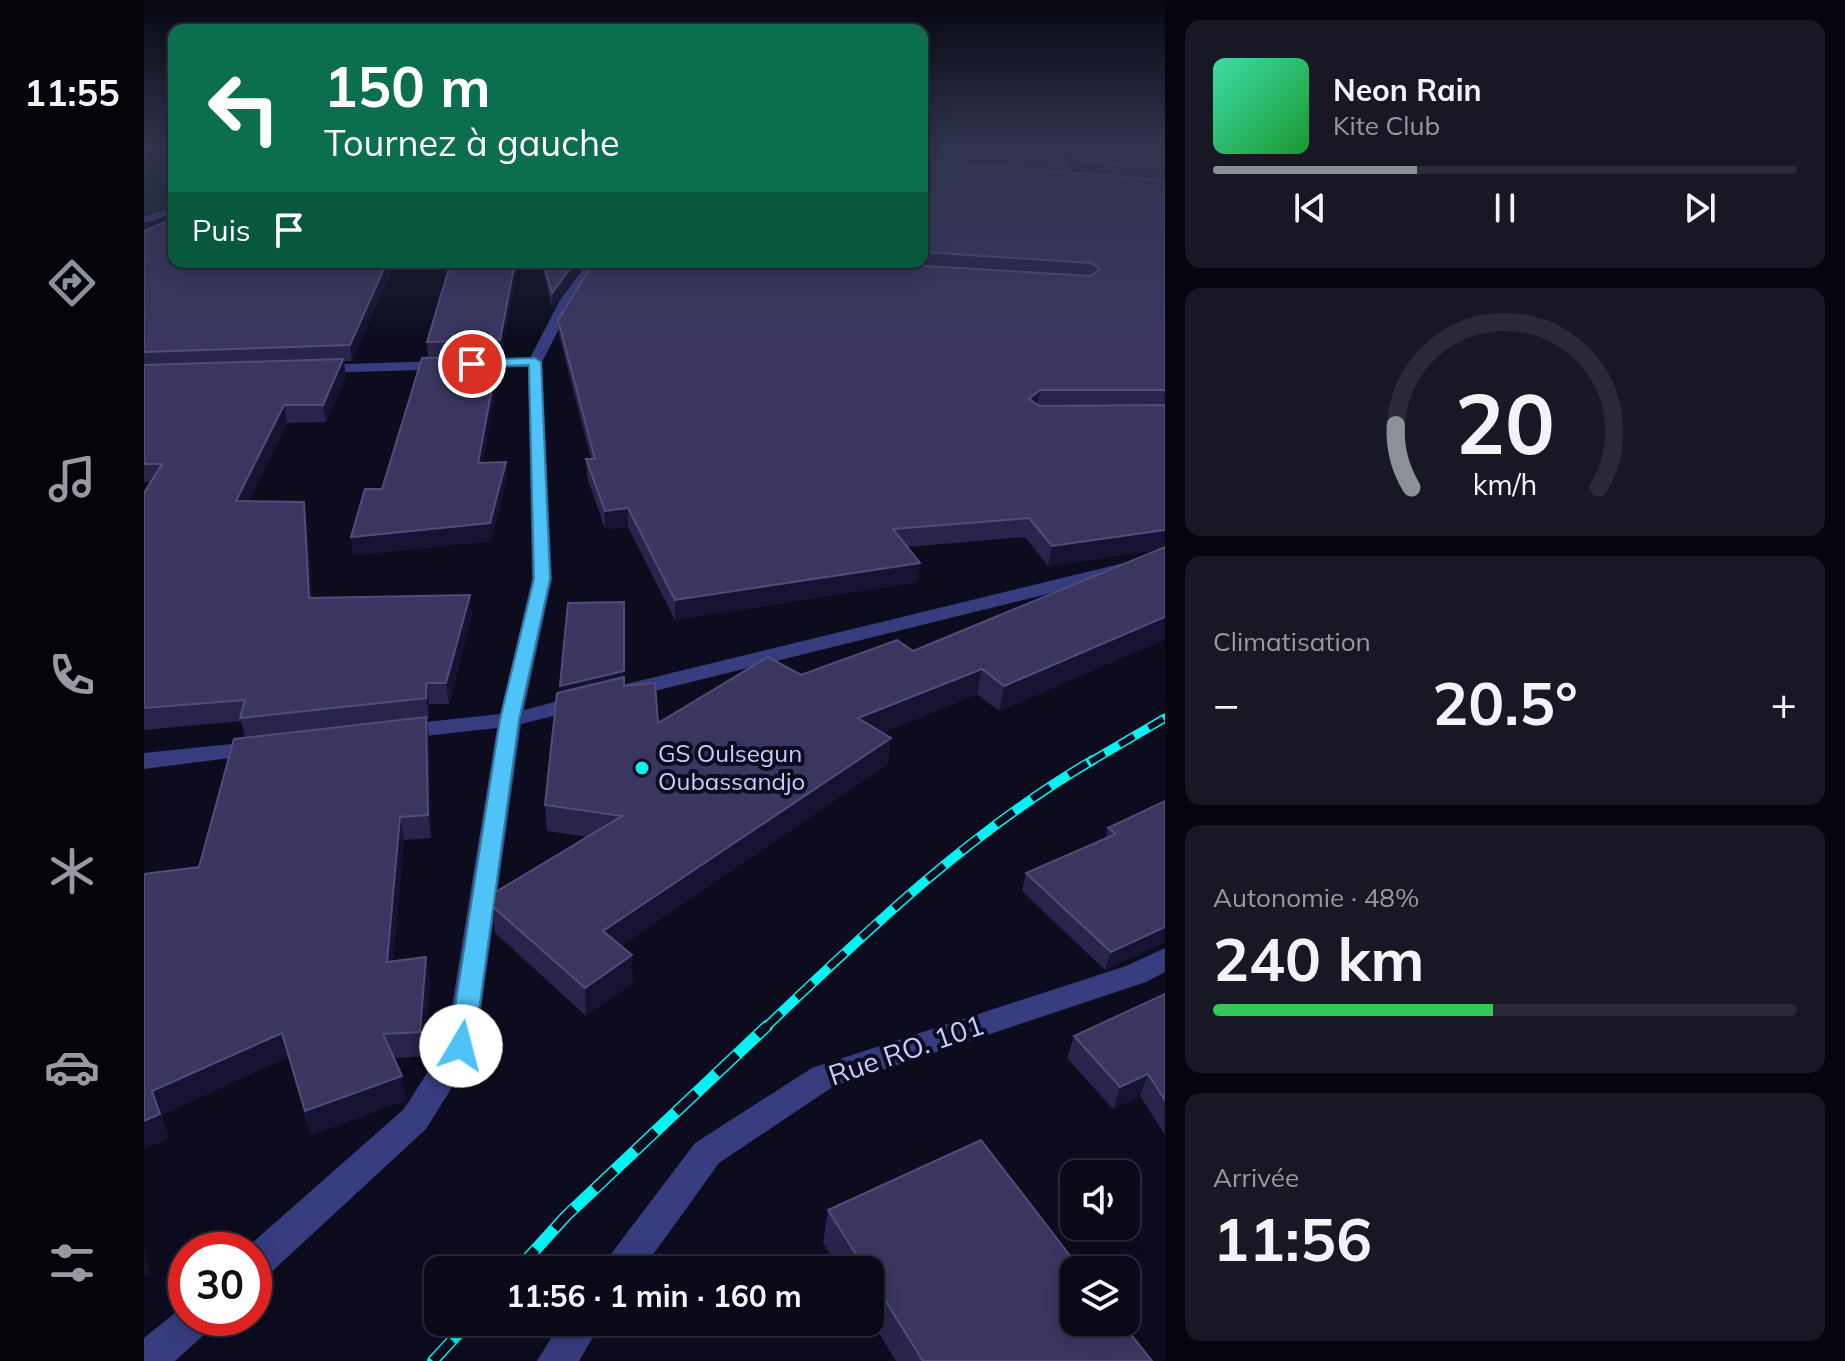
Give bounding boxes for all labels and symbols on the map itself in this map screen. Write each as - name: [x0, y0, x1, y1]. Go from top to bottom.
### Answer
- pin: [438, 330, 506, 398]
- place label: GS Oulsegun Oubassandjo: [658, 738, 805, 796]
- marker: GS Oulsegun Oubassandjo: [633, 759, 651, 777]
- position arrow: [419, 1004, 503, 1088]
- street label: Rue RO. 101: [824, 1007, 988, 1092]
- speed limit sign: 30: [168, 1232, 272, 1336]

